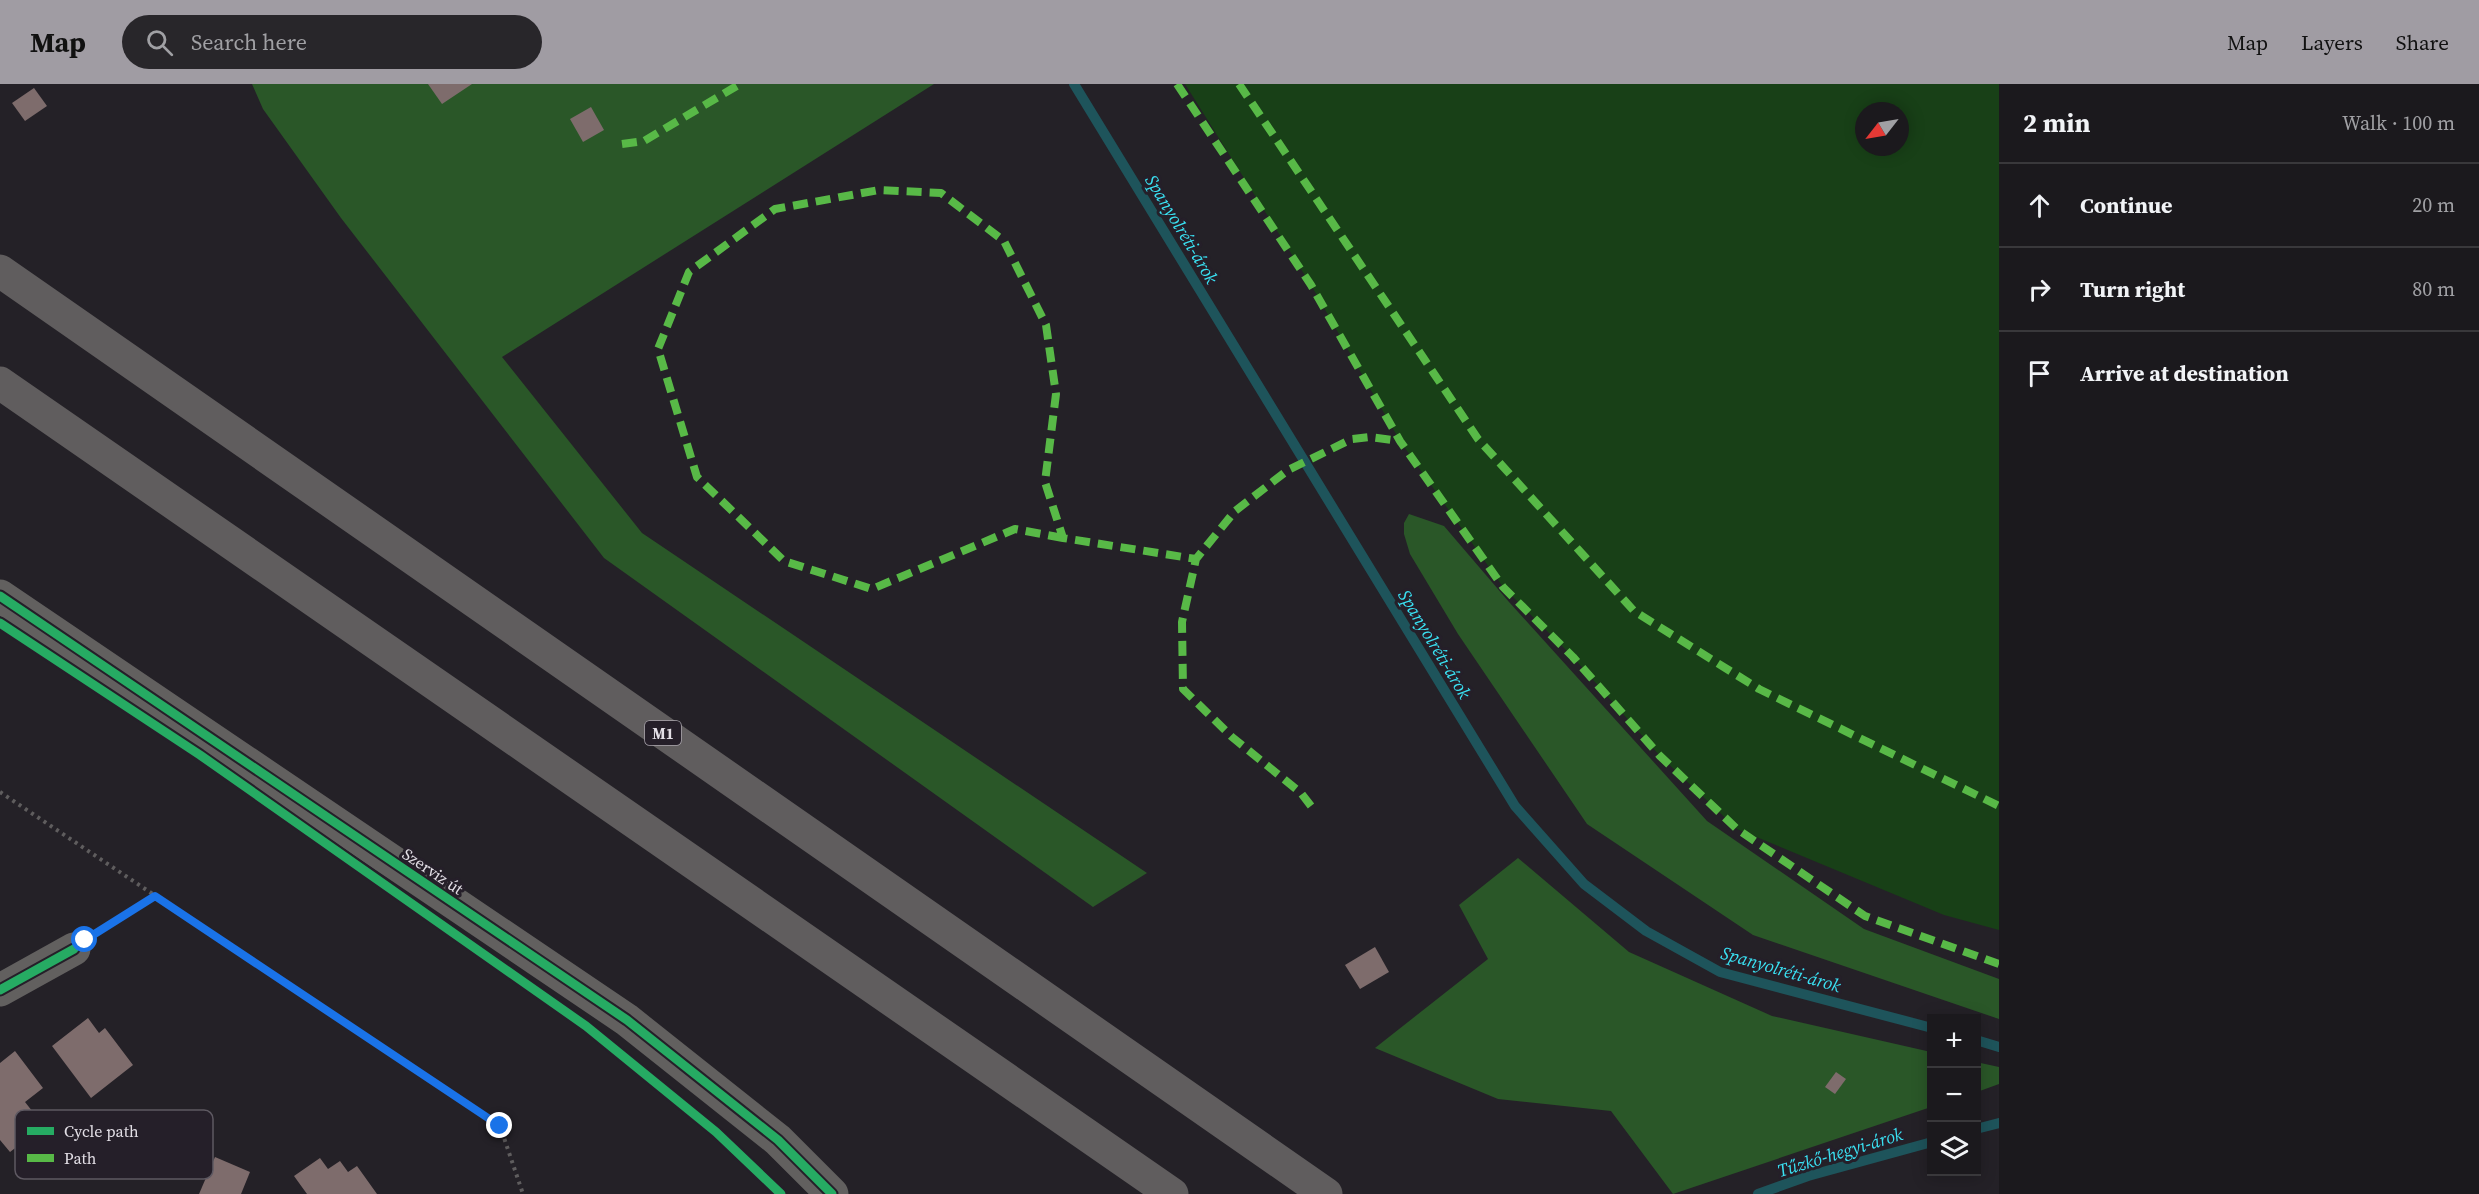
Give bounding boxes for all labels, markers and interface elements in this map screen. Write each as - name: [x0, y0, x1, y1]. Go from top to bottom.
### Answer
- search box: [122, 15, 542, 69]
- text: Map: [30, 23, 86, 61]
- icon: search: [143, 26, 176, 59]
- text: Search here: [191, 27, 307, 57]
- text: Map: [2227, 28, 2268, 57]
- text: Layers: [2301, 28, 2363, 57]
- text: Share: [2396, 28, 2449, 57]
- north arrow: [1855, 102, 1909, 156]
- text: 2 min: [2023, 105, 2090, 141]
- text: Walk · 100 m: [2342, 109, 2455, 137]
- water label: Spanyolréti-árok: [1139, 170, 1225, 289]
- icon: ahead: [2023, 189, 2056, 222]
- text: Continue: [2080, 190, 2173, 220]
- text: 20 m: [2412, 191, 2455, 219]
- icon: right: [2023, 273, 2056, 306]
- text: Turn right: [2080, 274, 2185, 304]
- text: 80 m: [2412, 275, 2455, 303]
- icon: arrive: [2023, 357, 2056, 390]
- text: Arrive at destination: [2080, 358, 2289, 388]
- water label: Spanyolréti-árok: [1392, 585, 1478, 704]
- road number: M1: [645, 721, 681, 745]
- street label: Szerviz út: [398, 843, 468, 900]
- route start: [71, 926, 97, 952]
- water label: Spanyolréti-árok: [1718, 940, 1844, 998]
- map controls: [1927, 1014, 1981, 1176]
- button: +: [1927, 1014, 1981, 1068]
- button: −: [1927, 1068, 1981, 1122]
- legend: [15, 1110, 213, 1179]
- route end: [486, 1112, 512, 1138]
- text: Cycle path: [64, 1120, 139, 1142]
- water label: Tűzkő-hegyi-árok: [1774, 1121, 1906, 1183]
- button: layers: [1927, 1122, 1981, 1176]
- text: Path: [64, 1147, 97, 1169]

